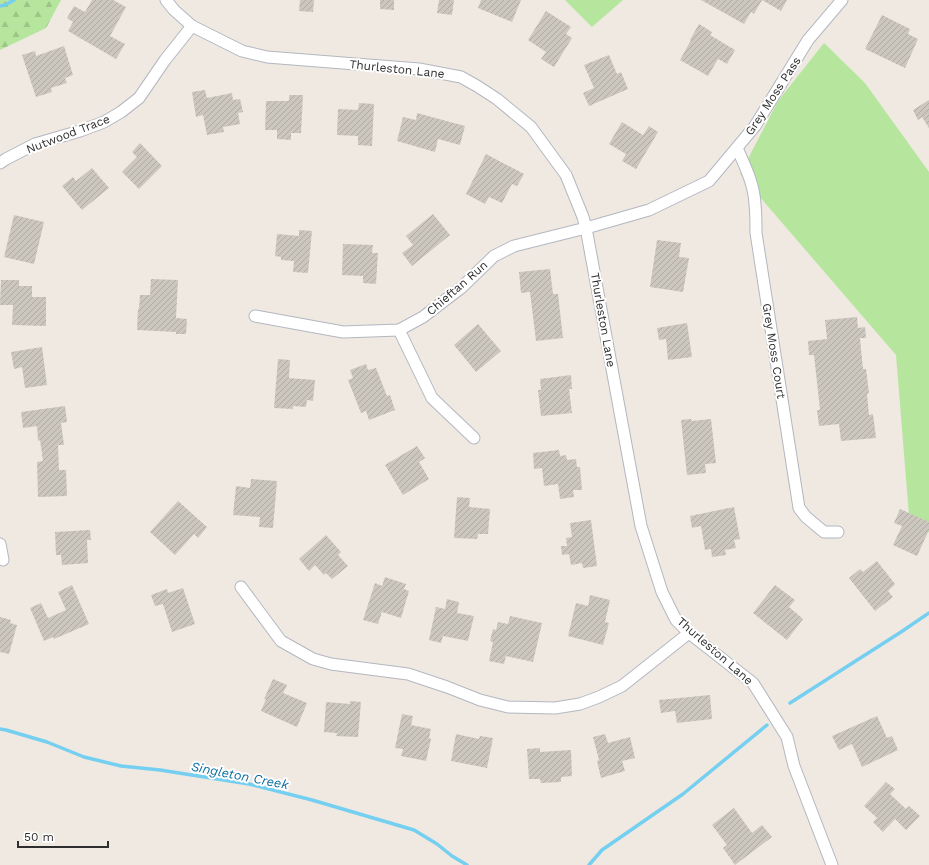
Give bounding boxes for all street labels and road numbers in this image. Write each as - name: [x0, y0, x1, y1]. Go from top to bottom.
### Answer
- street label: Grey Moss Pass: [742, 54, 804, 138]
- street label: Thurleston Lane: [349, 57, 445, 81]
- street label: Nutwood Trace: [24, 112, 112, 156]
- street label: Chieftan Run: [424, 258, 490, 318]
- street label: Thurleston Lane: [588, 272, 618, 368]
- street label: Grey Moss Court: [760, 302, 788, 400]
- street label: Thurleston Lane: [674, 614, 756, 688]

